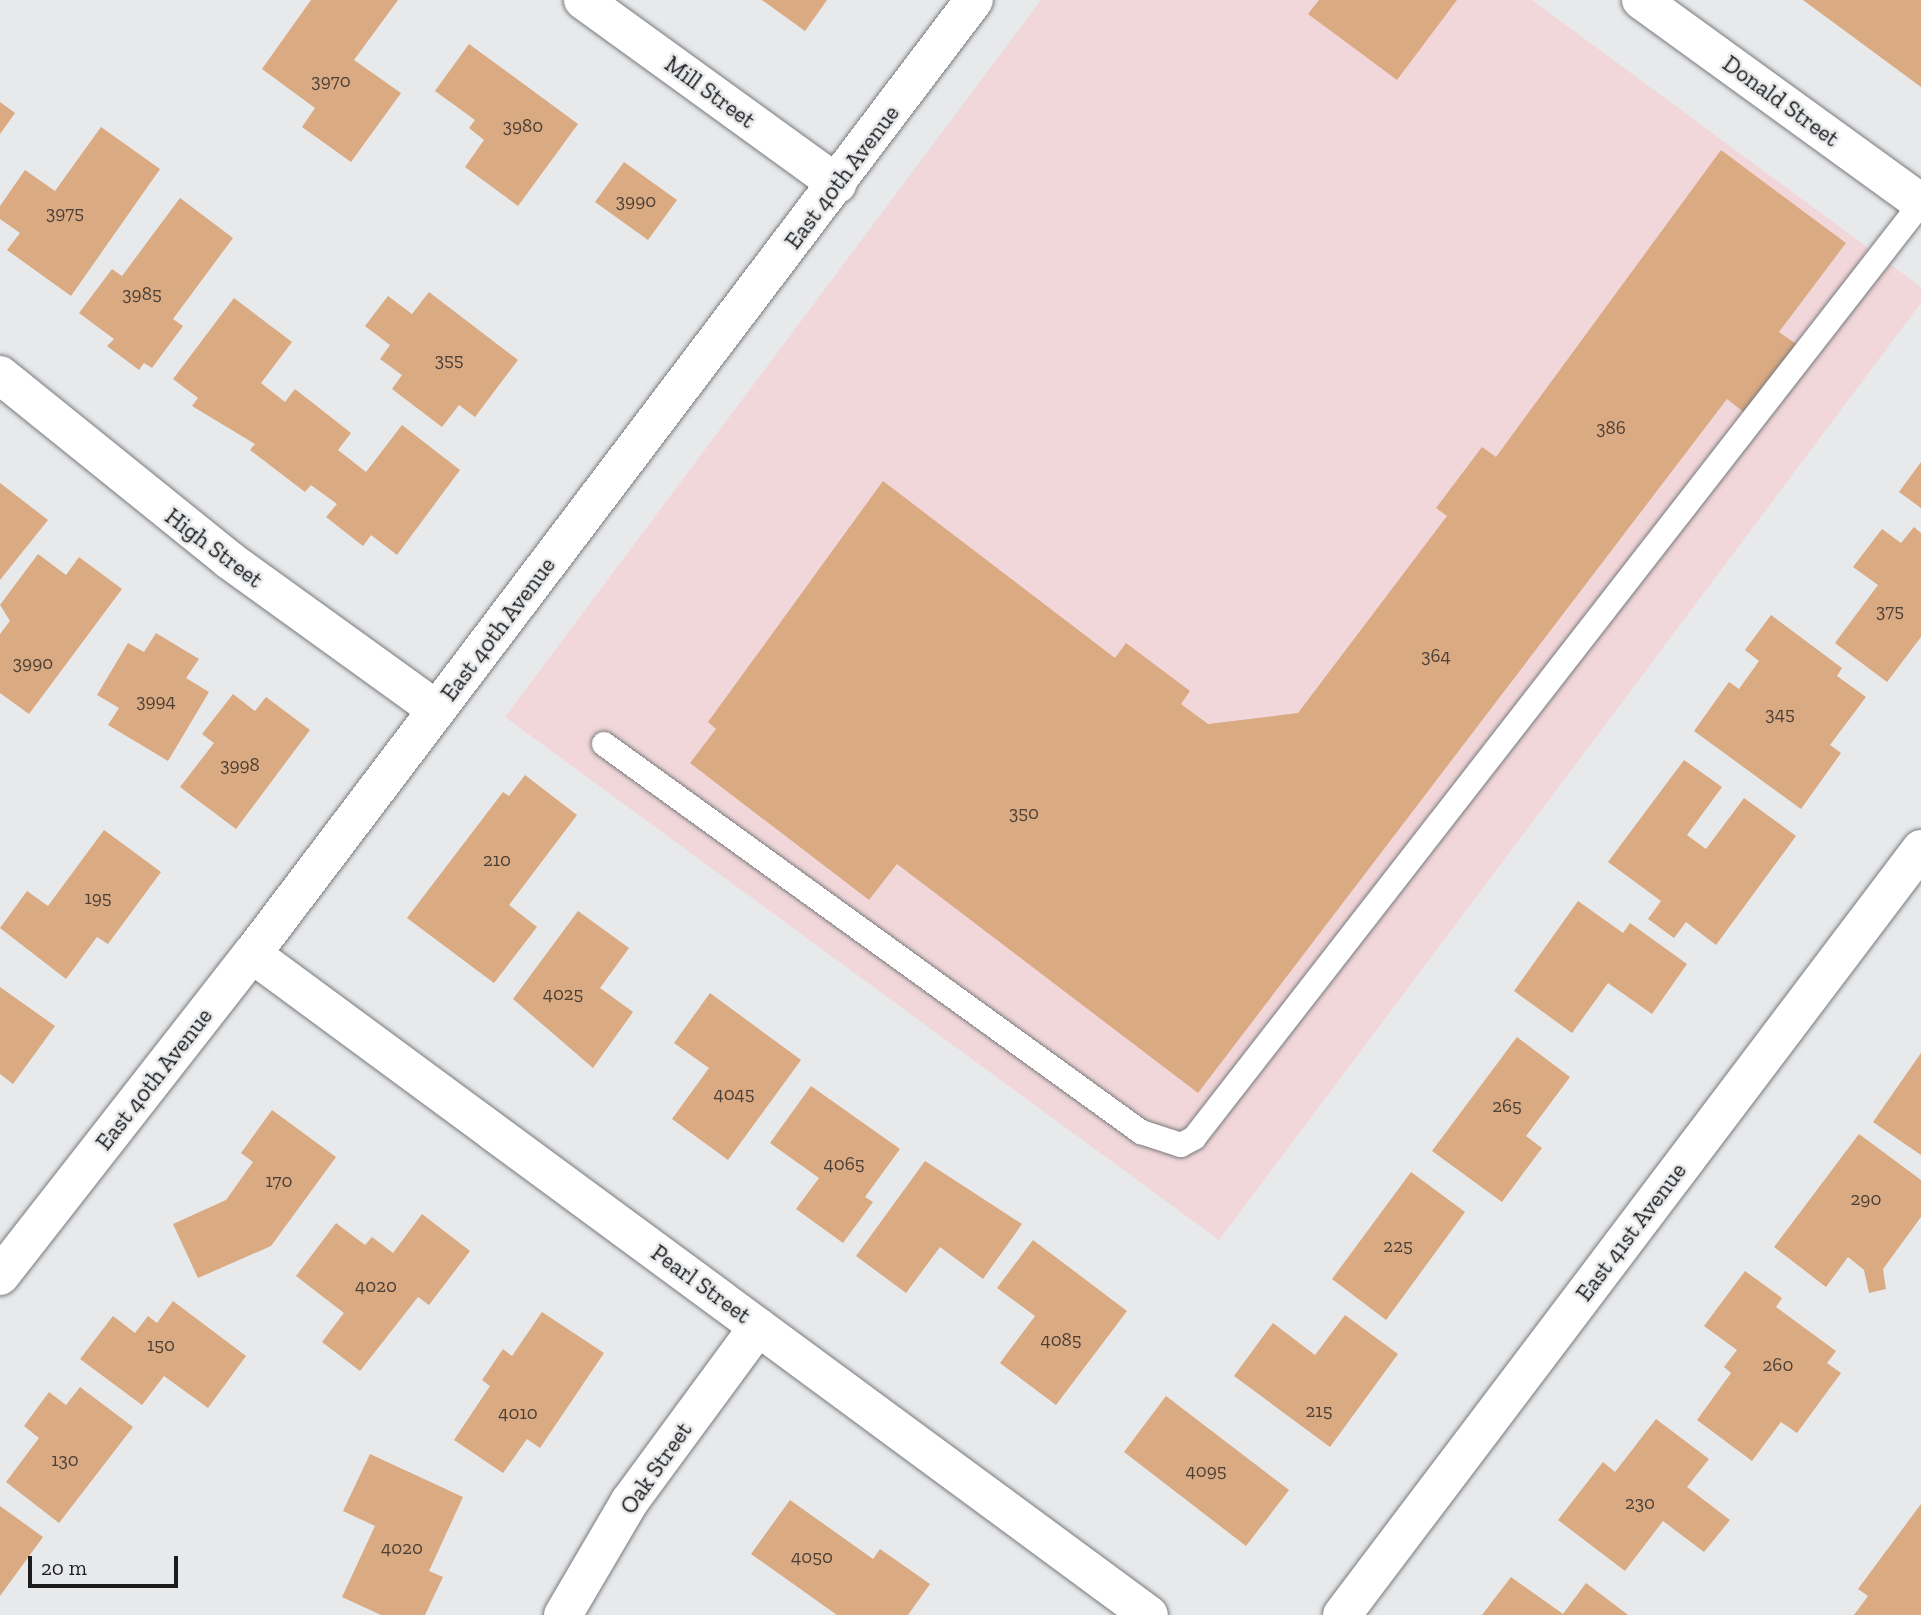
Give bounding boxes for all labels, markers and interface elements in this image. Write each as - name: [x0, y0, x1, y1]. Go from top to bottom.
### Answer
- street label: Mill Street: [660, 50, 760, 134]
- street label: Donald Street: [1718, 50, 1844, 152]
- house number: 3970: [311, 70, 351, 92]
- street label: East 40th Avenue: [779, 99, 905, 255]
- house number: 3980: [503, 115, 543, 137]
- house number: 3990: [616, 190, 656, 212]
- house number: 3975: [46, 202, 84, 224]
- house number: 3985: [122, 283, 162, 305]
- house number: 355: [435, 349, 463, 371]
- house number: 386: [1596, 417, 1626, 439]
- street label: High Street: [160, 502, 268, 594]
- street label: East 40th Avenue: [435, 551, 561, 707]
- house number: 375: [1876, 600, 1904, 622]
- house number: 364: [1421, 645, 1451, 667]
- house number: 3990: [13, 652, 53, 674]
- house number: 3994: [136, 690, 176, 712]
- house number: 345: [1765, 703, 1795, 725]
- house number: 3998: [220, 754, 260, 776]
- house number: 350: [1009, 802, 1039, 824]
- house number: 210: [483, 849, 511, 871]
- house number: 195: [84, 887, 112, 909]
- house number: 4025: [543, 983, 583, 1005]
- street label: East 40th Avenue: [90, 1002, 218, 1156]
- house number: 4045: [713, 1083, 755, 1105]
- house number: 265: [1492, 1095, 1522, 1117]
- house number: 4065: [823, 1153, 865, 1175]
- street label: East 41st Avenue: [1570, 1157, 1692, 1307]
- house number: 170: [266, 1170, 292, 1192]
- house number: 290: [1851, 1188, 1881, 1210]
- house number: 225: [1383, 1235, 1413, 1257]
- street label: Pearl Street: [646, 1239, 756, 1329]
- house number: 4020: [355, 1275, 397, 1297]
- house number: 4085: [1040, 1329, 1082, 1351]
- house number: 150: [147, 1334, 175, 1356]
- house number: 260: [1763, 1354, 1793, 1376]
- house number: 215: [1306, 1400, 1332, 1422]
- house number: 4010: [498, 1402, 538, 1424]
- street label: Oak Street: [614, 1417, 698, 1519]
- house number: 130: [51, 1449, 79, 1471]
- house number: 4095: [1185, 1460, 1227, 1482]
- house number: 230: [1625, 1492, 1655, 1514]
- house number: 4020: [381, 1537, 423, 1559]
- scale bar: [32, 1542, 182, 1586]
- house number: 4050: [791, 1546, 833, 1568]
- text: 20 m: [41, 1555, 87, 1580]

